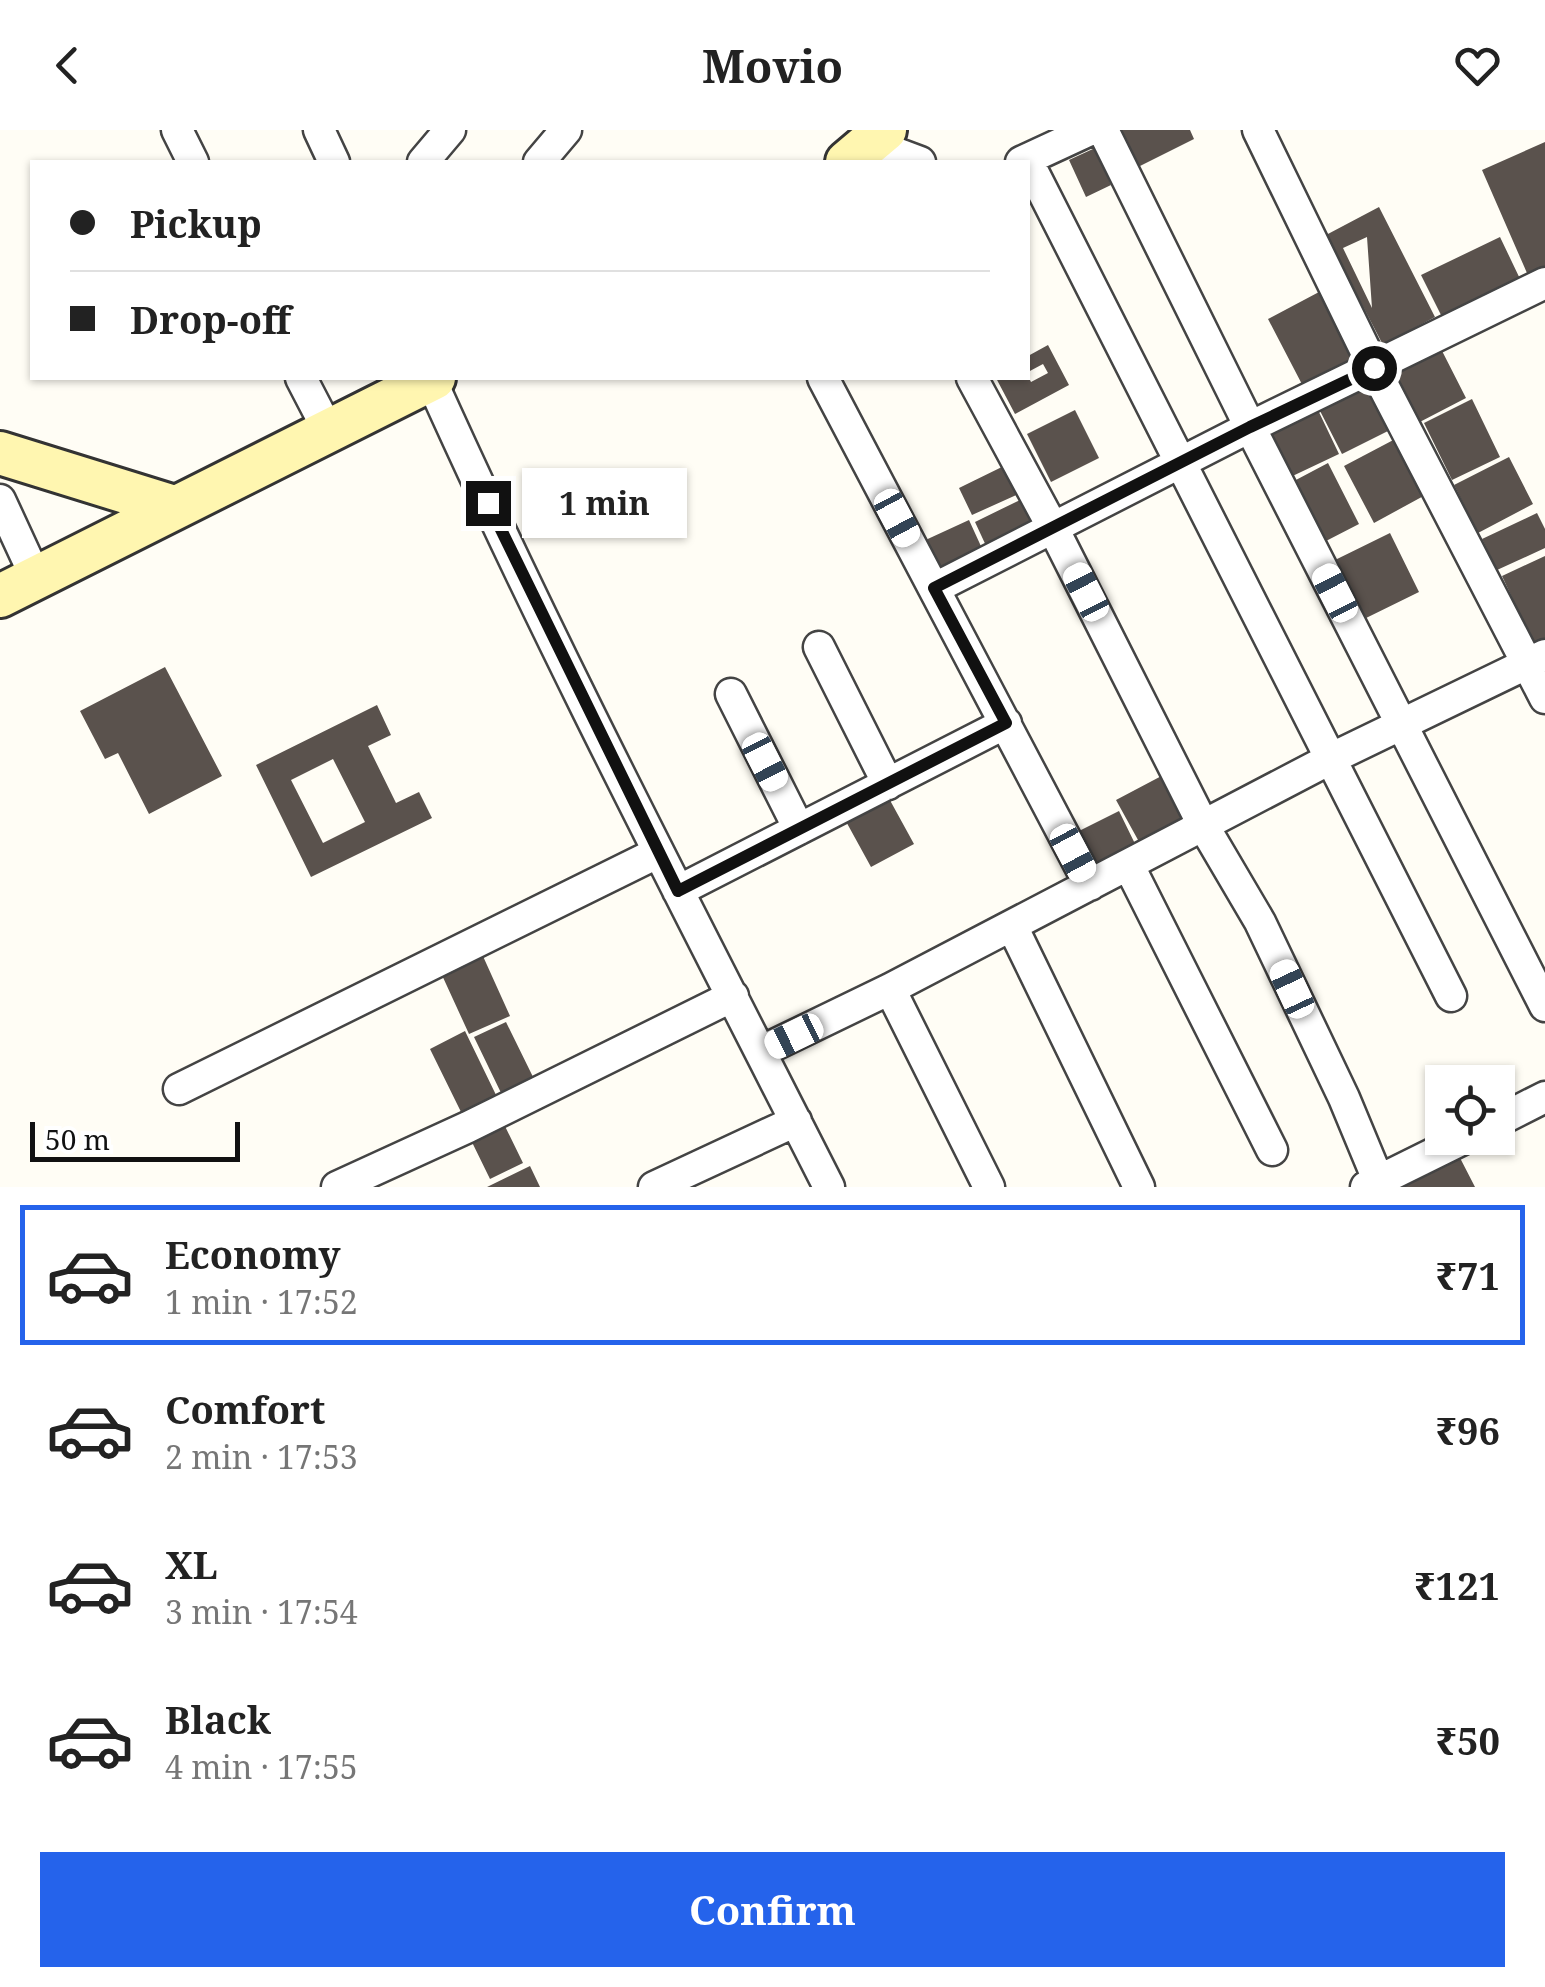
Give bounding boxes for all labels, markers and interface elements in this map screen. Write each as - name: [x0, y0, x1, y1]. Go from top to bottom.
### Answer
- text: Movio: [702, 35, 843, 96]
- icon: back: [40, 38, 95, 93]
- icon: heart: [1450, 38, 1505, 93]
- text: Pickup: [130, 197, 262, 249]
- text: Drop-off: [130, 293, 291, 345]
- route start: [1352, 346, 1397, 391]
- callout: 1 min: [523, 468, 688, 538]
- route end: [466, 481, 511, 526]
- text: 1 min: [559, 481, 650, 524]
- car: [870, 484, 924, 552]
- car: [1059, 558, 1113, 626]
- car: [1308, 559, 1362, 627]
- car: [738, 728, 792, 796]
- car: [1046, 819, 1100, 887]
- car: [1266, 955, 1318, 1023]
- car: [760, 1009, 828, 1063]
- map controls: [1425, 1065, 1515, 1155]
- button: locate: [1425, 1065, 1515, 1155]
- scale bar: [30, 1117, 240, 1162]
- text: 50 m: [45, 1120, 110, 1158]
- text: Economy: [165, 1228, 341, 1280]
- icon: car: [45, 1230, 135, 1320]
- text: ₹71: [1436, 1249, 1500, 1301]
- text: 1 min · 17:52: [165, 1280, 358, 1323]
- text: Comfort: [165, 1383, 325, 1435]
- icon: car: [45, 1385, 135, 1475]
- text: ₹96: [1436, 1404, 1500, 1456]
- text: 2 min · 17:53: [165, 1435, 358, 1478]
- text: XL: [165, 1538, 218, 1590]
- icon: car: [45, 1540, 135, 1630]
- text: ₹121: [1414, 1559, 1500, 1611]
- text: 3 min · 17:54: [165, 1590, 358, 1633]
- text: Black: [165, 1693, 271, 1745]
- icon: car: [45, 1695, 135, 1785]
- text: ₹50: [1436, 1714, 1500, 1766]
- text: 4 min · 17:55: [165, 1745, 358, 1788]
- button: Confirm: [40, 1852, 1505, 1967]

